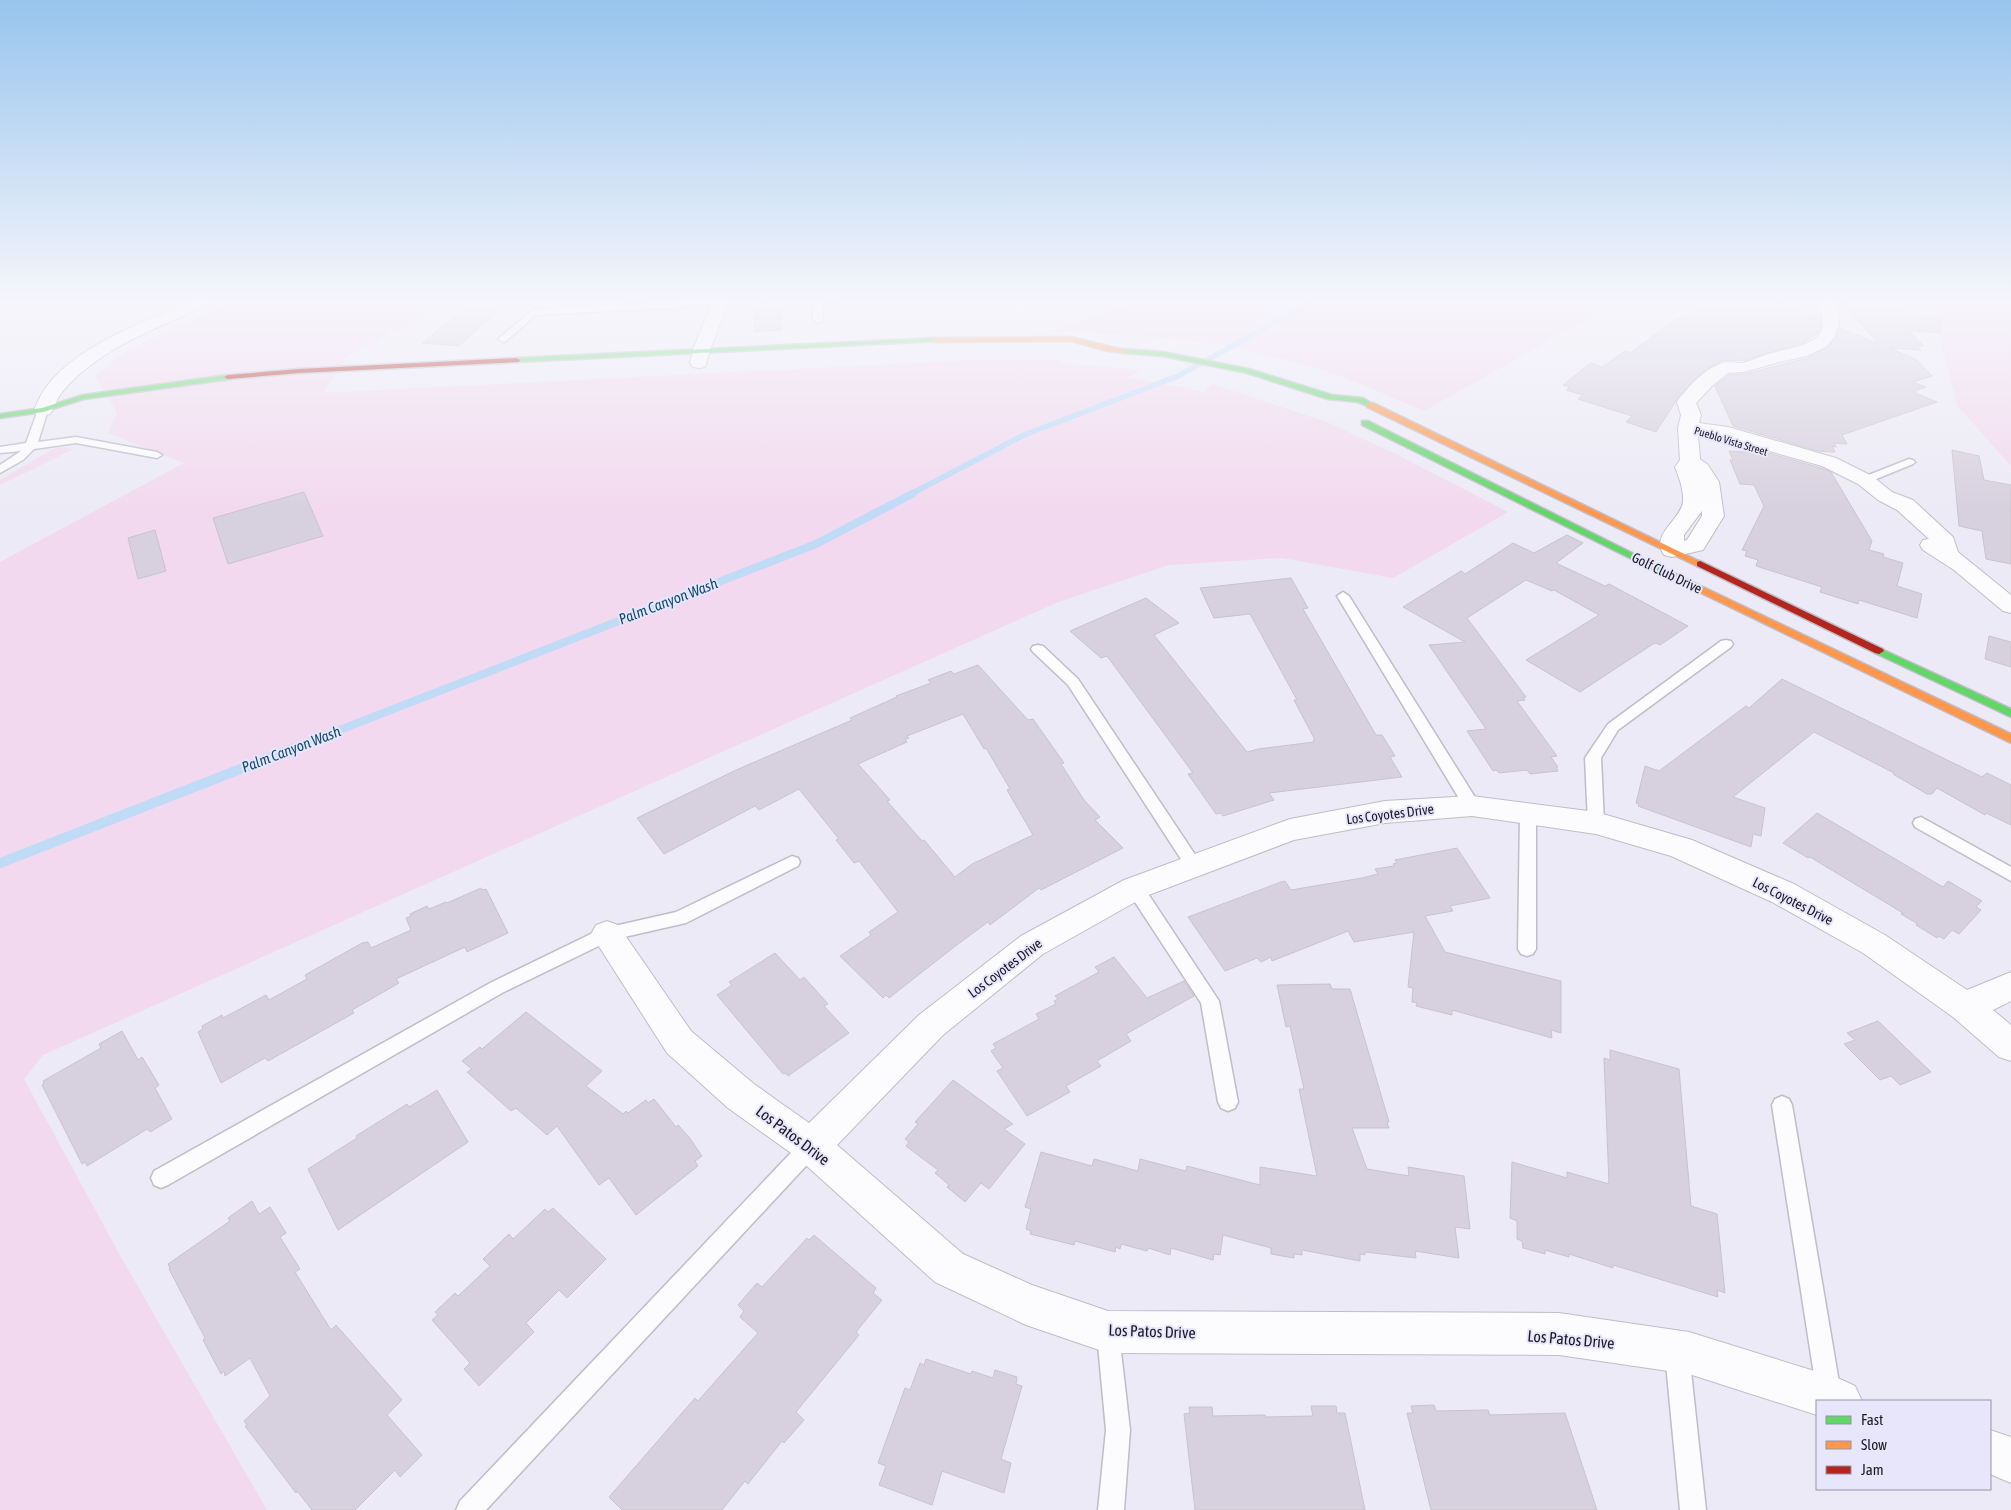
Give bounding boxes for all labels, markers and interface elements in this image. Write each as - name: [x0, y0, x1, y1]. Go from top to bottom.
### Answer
- street label: Pueblo Vista Street: [1693, 424, 1769, 458]
- street label: Golf Club Drive: [1629, 549, 1705, 597]
- water label: Palm Canyon Wash: [616, 574, 720, 628]
- water label: Palm Canyon Wash: [239, 722, 343, 776]
- street label: Los Coyotes Drive: [1345, 801, 1435, 827]
- street label: Los Coyotes Drive: [1750, 874, 1836, 928]
- street label: Los Coyotes Drive: [965, 935, 1045, 1001]
- street label: Los Patos Drive: [753, 1102, 833, 1168]
- street label: Los Patos Drive: [1108, 1320, 1196, 1342]
- street label: Los Patos Drive: [1527, 1326, 1615, 1352]
- legend: [1816, 1400, 1991, 1490]
- text: Fast: [1861, 1411, 1883, 1428]
- text: Slow: [1861, 1436, 1887, 1453]
- text: Jam: [1861, 1461, 1884, 1478]

